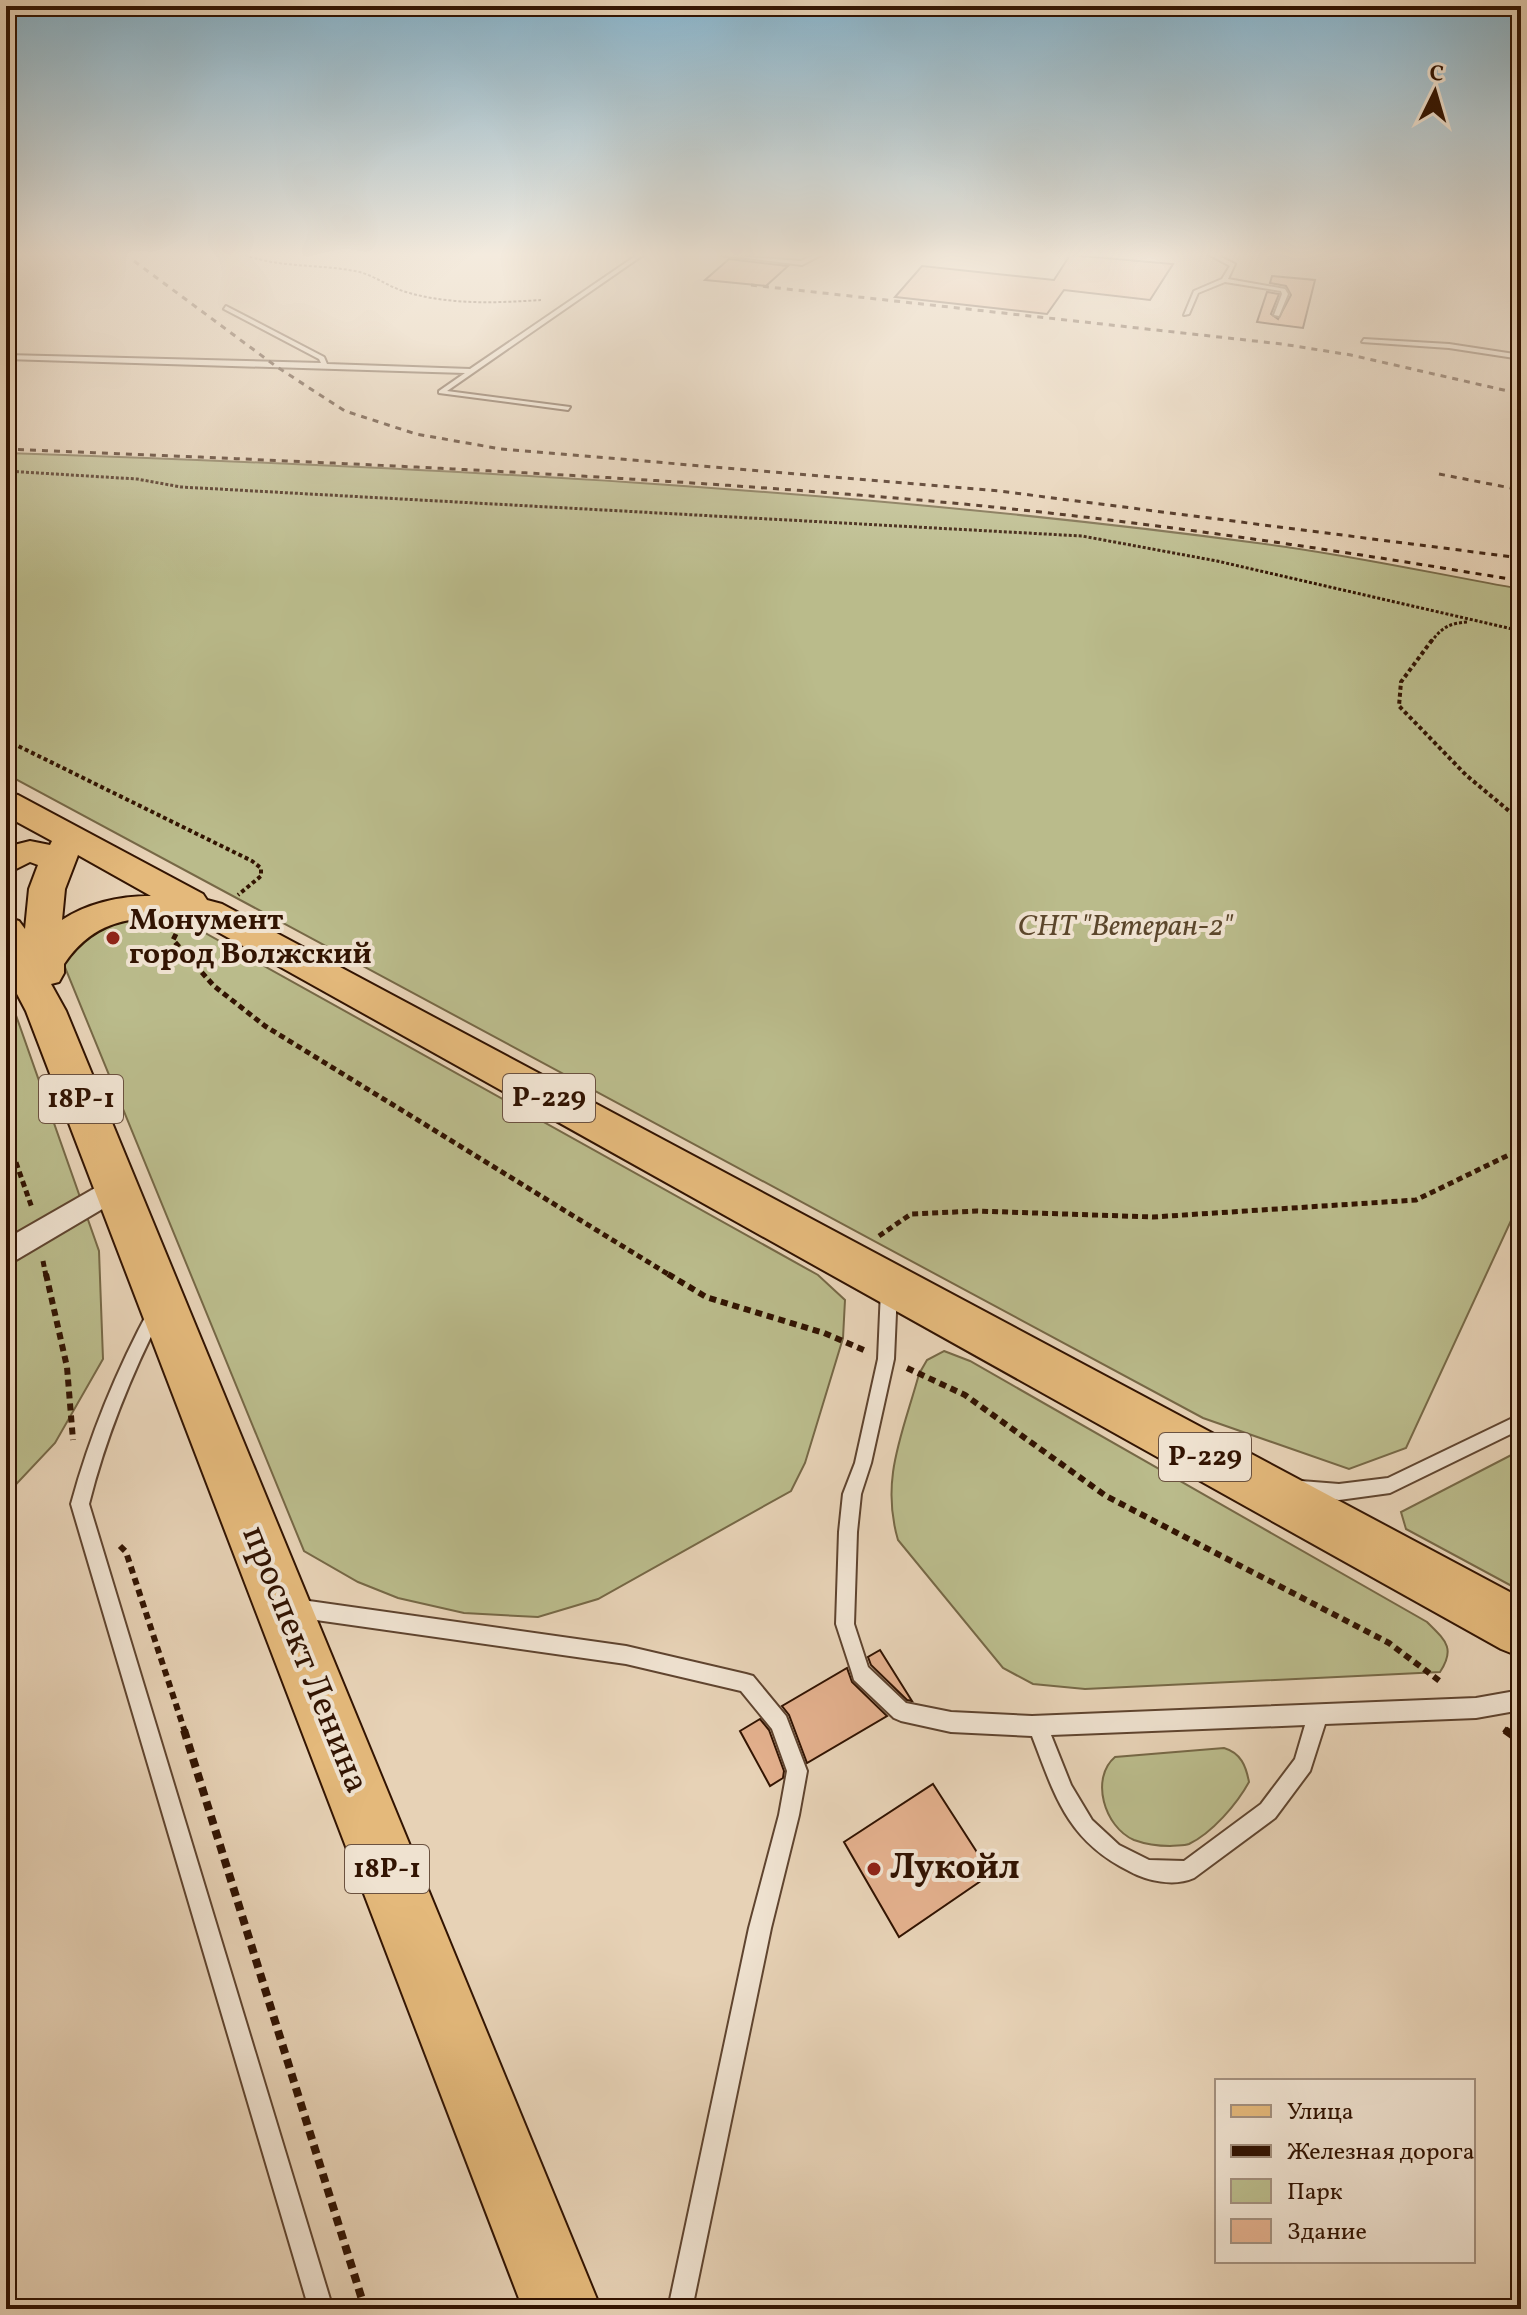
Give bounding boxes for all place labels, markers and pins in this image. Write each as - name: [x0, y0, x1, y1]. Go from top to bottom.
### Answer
- place label: Монумент город Волжский: [129, 900, 372, 976]
- marker: Монумент город Волжский: [104, 929, 122, 947]
- place label: Лукойл: [890, 1844, 1020, 1894]
- marker: Лукойл: [865, 1860, 883, 1878]

